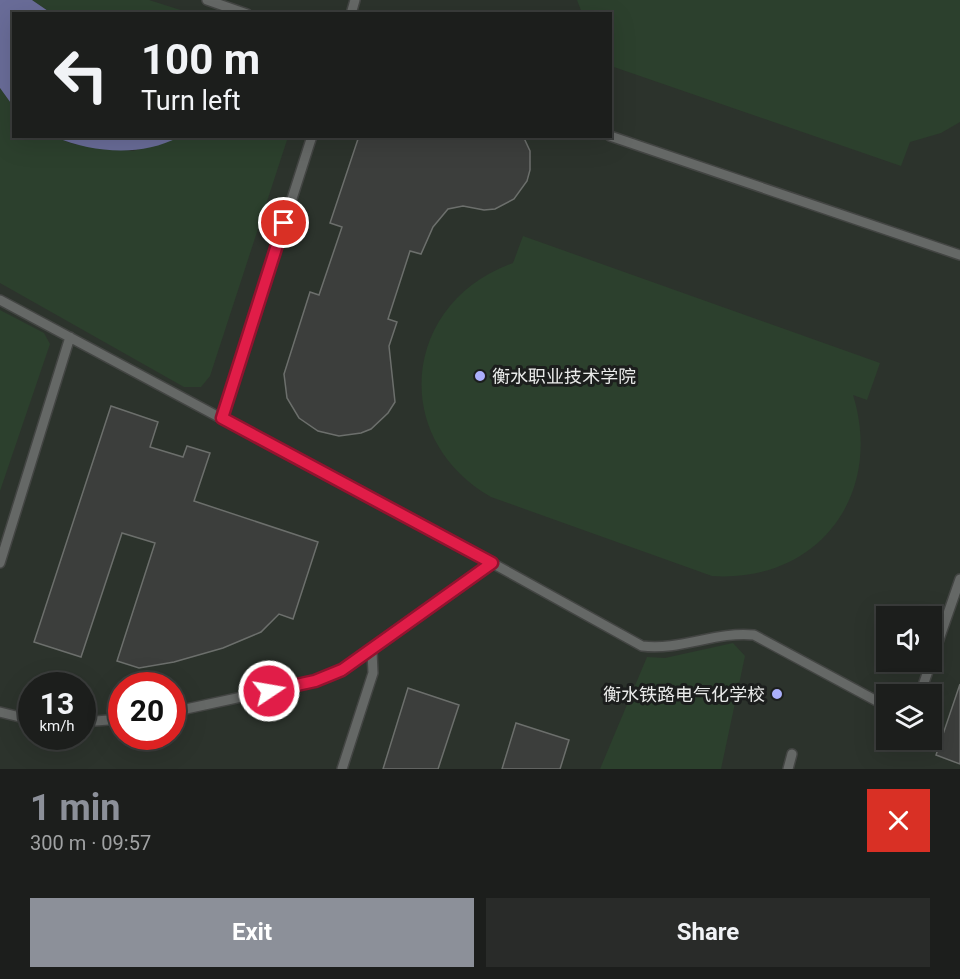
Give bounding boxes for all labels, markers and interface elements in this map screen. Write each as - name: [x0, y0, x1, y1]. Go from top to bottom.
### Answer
- text: 100 m: [141, 35, 260, 84]
- icon: left: [42, 36, 120, 114]
- text: Turn left: [141, 85, 241, 117]
- pin: [258, 197, 309, 248]
- icon: arrive: [267, 206, 300, 239]
- place label: 衡水职业技术学院: [492, 366, 636, 387]
- marker: 衡水职业技术学院: [473, 369, 487, 383]
- map controls: [876, 606, 942, 750]
- button: sound: [876, 606, 942, 672]
- position arrow: [237, 659, 301, 723]
- speed limit sign: 20: [108, 672, 186, 750]
- place label: 衡水铁路电气化学校: [603, 684, 765, 705]
- button: layers: [876, 684, 942, 750]
- text: 13: [40, 686, 74, 721]
- marker: 衡水铁路电气化学校: [770, 687, 784, 701]
- text: km/h: [39, 717, 75, 735]
- text: 1 min: [30, 787, 121, 829]
- button: close: [867, 789, 930, 852]
- text: 300 m · 09:57: [30, 831, 151, 855]
- button: Exit: [30, 898, 474, 967]
- button: Share: [486, 898, 930, 967]

